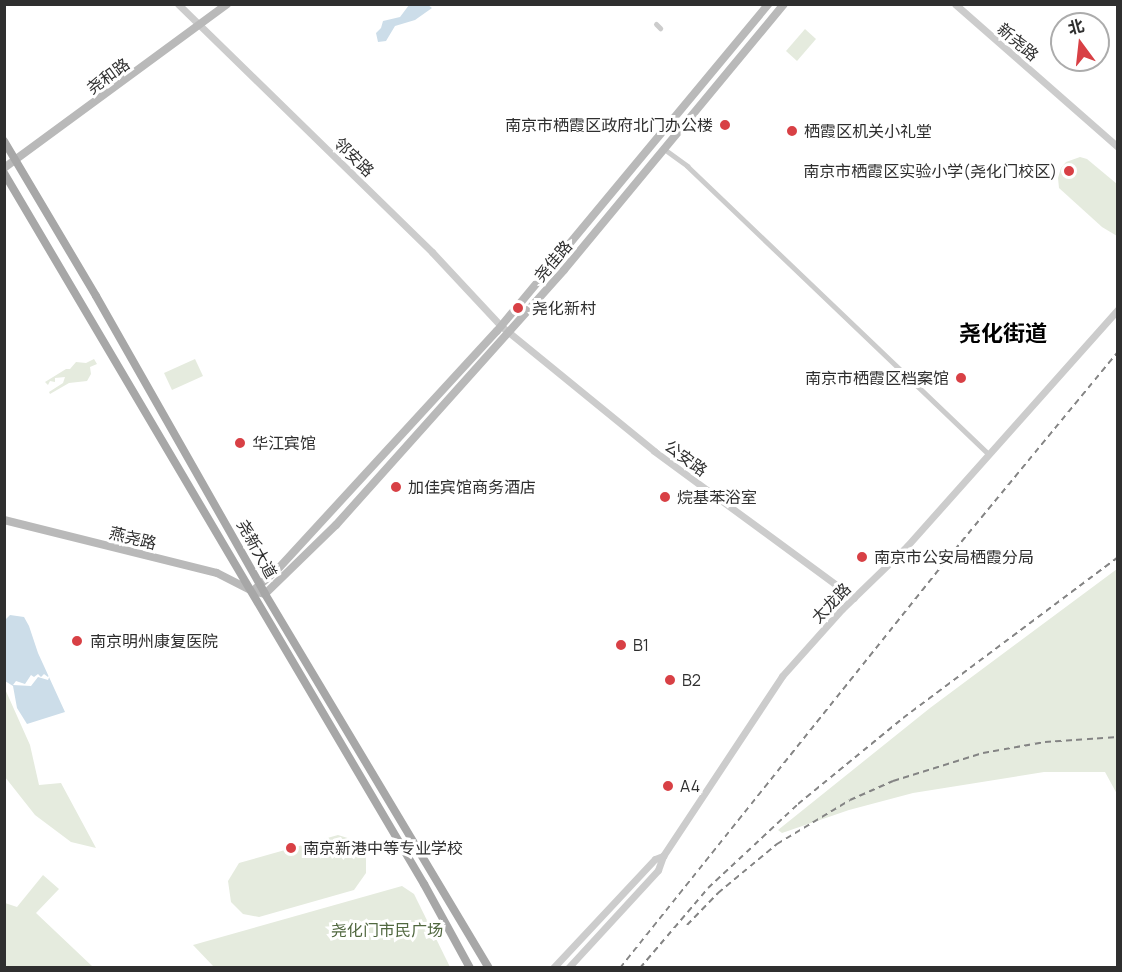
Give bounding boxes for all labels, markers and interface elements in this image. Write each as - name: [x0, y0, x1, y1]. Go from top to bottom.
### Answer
- north arrow: [1050, 12, 1110, 72]
- text: 北: [1065, 14, 1086, 39]
- street label: 新尧路: [994, 19, 1042, 65]
- street label: 尧和路: [83, 54, 133, 98]
- place label: 南京市栖霞区政府北门办公楼: [505, 115, 713, 135]
- marker: 南京市栖霞区政府北门办公楼: [718, 118, 732, 132]
- place label: 栖霞区机关小礼堂: [804, 121, 932, 141]
- marker: 栖霞区机关小礼堂: [785, 124, 799, 138]
- street label: 邻安路: [330, 133, 378, 181]
- place label: 南京市栖霞区实验小学(尧化门校区): [803, 161, 1057, 181]
- marker: 南京市栖霞区实验小学(尧化门校区): [1062, 164, 1076, 178]
- street label: 尧佳路: [530, 237, 576, 285]
- place label: 尧化新村: [532, 298, 596, 318]
- marker: 尧化新村: [509, 299, 527, 317]
- district label: 尧化街道: [959, 321, 1047, 347]
- place label: 南京市栖霞区档案馆: [805, 368, 949, 388]
- marker: 南京市栖霞区档案馆: [954, 371, 968, 385]
- place label: 华江宾馆: [252, 433, 316, 453]
- marker: 华江宾馆: [233, 436, 247, 450]
- street label: 公安路: [661, 436, 711, 480]
- place label: 加佳宾馆商务酒店: [408, 477, 536, 497]
- marker: 加佳宾馆商务酒店: [389, 480, 403, 494]
- place label: 烷基苯浴室: [677, 487, 757, 507]
- marker: 烷基苯浴室: [658, 490, 672, 504]
- street label: 尧新大道: [233, 516, 281, 582]
- street label: 燕尧路: [107, 523, 159, 553]
- place label: 南京市公安局栖霞分局: [874, 547, 1034, 567]
- marker: 南京市公安局栖霞分局: [855, 550, 869, 564]
- street label: 太龙路: [807, 579, 855, 627]
- place label: 南京明州康复医院: [90, 631, 218, 651]
- marker: 南京明州康复医院: [68, 632, 86, 650]
- place label: B1: [633, 635, 649, 655]
- marker: B1: [614, 638, 628, 652]
- place label: B2: [682, 670, 701, 690]
- marker: B2: [663, 673, 677, 687]
- place label: A4: [680, 776, 700, 796]
- marker: A4: [661, 779, 675, 793]
- place label: 南京新港中等专业学校: [303, 838, 463, 858]
- marker: 南京新港中等专业学校: [284, 841, 298, 855]
- park label: 尧化门市民广场: [331, 920, 443, 940]

